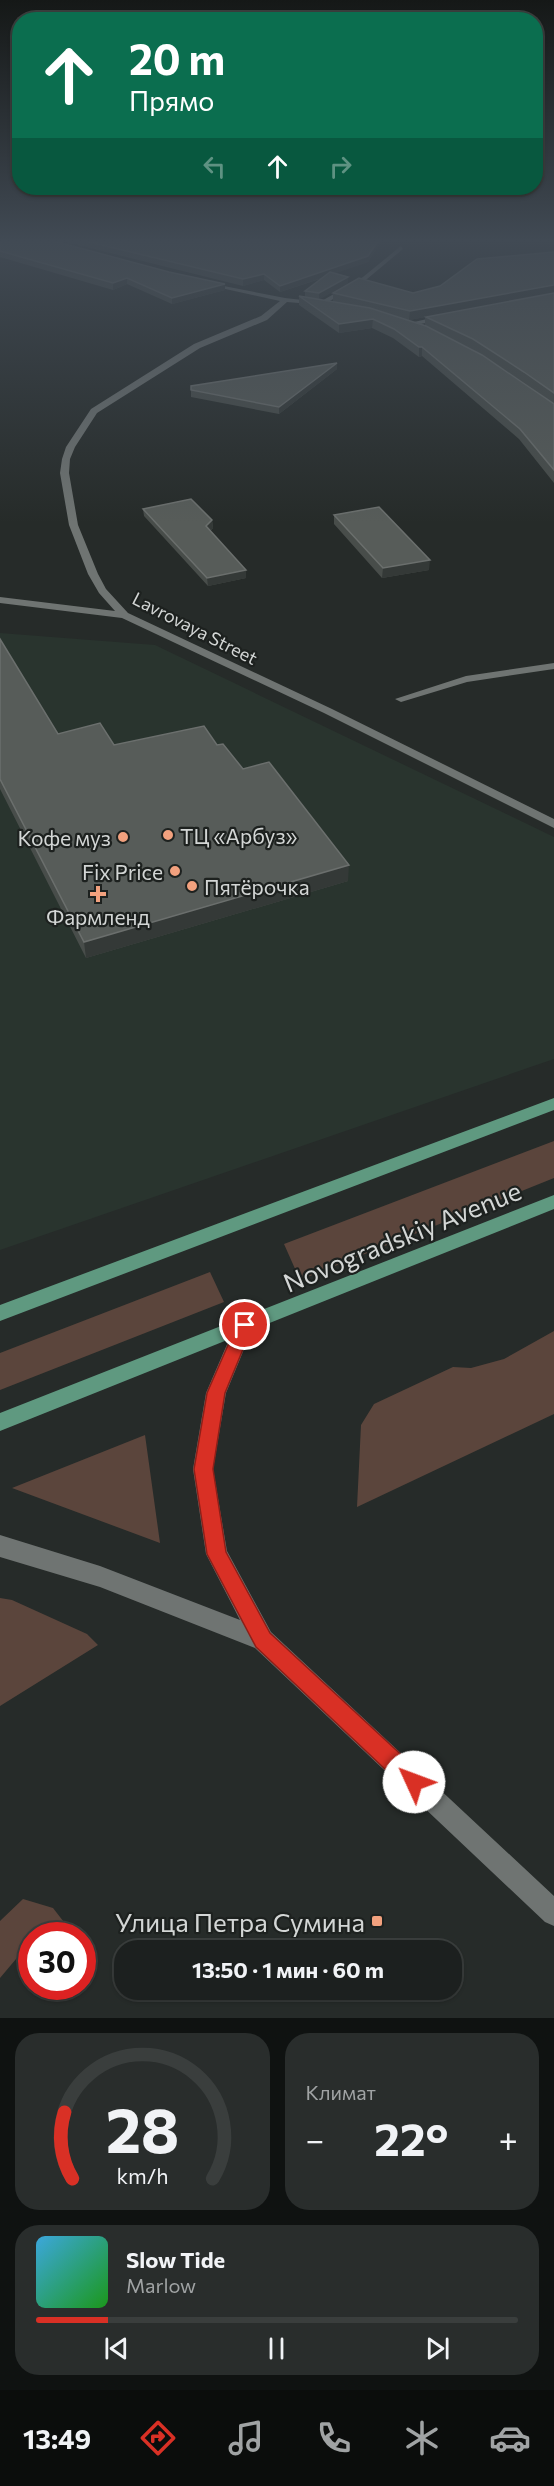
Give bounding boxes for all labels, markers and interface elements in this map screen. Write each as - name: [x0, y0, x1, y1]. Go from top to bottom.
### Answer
- text: 20 m: [129, 32, 225, 84]
- icon: ahead: [30, 36, 108, 114]
- text: Прямо: [129, 84, 214, 117]
- icon: left: [198, 150, 231, 183]
- icon: ahead: [261, 150, 294, 183]
- icon: right: [324, 150, 357, 183]
- street label: Lavrovaya Street: [129, 587, 261, 669]
- place label: ТЦ «Арбуз»: [180, 823, 298, 848]
- place label: Кофе муз: [18, 825, 111, 850]
- marker: ТЦ «Арбуз»: [161, 828, 175, 842]
- marker: Кофе муз: [116, 830, 130, 844]
- place label: Fix Price: [82, 859, 163, 884]
- marker: Fix Price: [168, 864, 182, 878]
- place label: Пятёрочка: [204, 874, 310, 899]
- marker: Пятёрочка: [185, 879, 199, 893]
- marker: Фармленд: [91, 887, 105, 901]
- place label: Фармленд: [46, 904, 150, 929]
- street label: Novogradskiy Avenue: [279, 1174, 525, 1298]
- pin: [219, 1299, 270, 1350]
- icon: arrive: [228, 1308, 261, 1341]
- position arrow: [382, 1750, 446, 1814]
- place label: Улица Петра Сумина: [115, 1906, 365, 1937]
- marker: Улица Петра Сумина: [370, 1914, 384, 1928]
- speed limit sign: 30: [18, 1922, 96, 2000]
- text: 13:50 · 1 мин · 60 m: [192, 1956, 384, 1983]
- text: Климат: [306, 2080, 376, 2104]
- text: 28: [105, 2090, 179, 2166]
- text: 22°: [374, 2110, 448, 2165]
- text: −: [306, 2118, 324, 2159]
- text: +: [499, 2118, 518, 2159]
- text: km/h: [116, 2162, 168, 2188]
- text: Slow Tide: [126, 2246, 225, 2273]
- text: Marlow: [126, 2273, 196, 2297]
- icon: previous: [100, 2332, 133, 2365]
- icon: pause: [260, 2332, 293, 2365]
- icon: next: [421, 2332, 454, 2365]
- icon: directions: [137, 2417, 179, 2459]
- icon: music: [225, 2417, 267, 2459]
- icon: phone: [313, 2417, 355, 2459]
- icon: climate: [401, 2417, 443, 2459]
- icon: car: [489, 2417, 531, 2459]
- text: 13:49: [23, 2422, 91, 2455]

